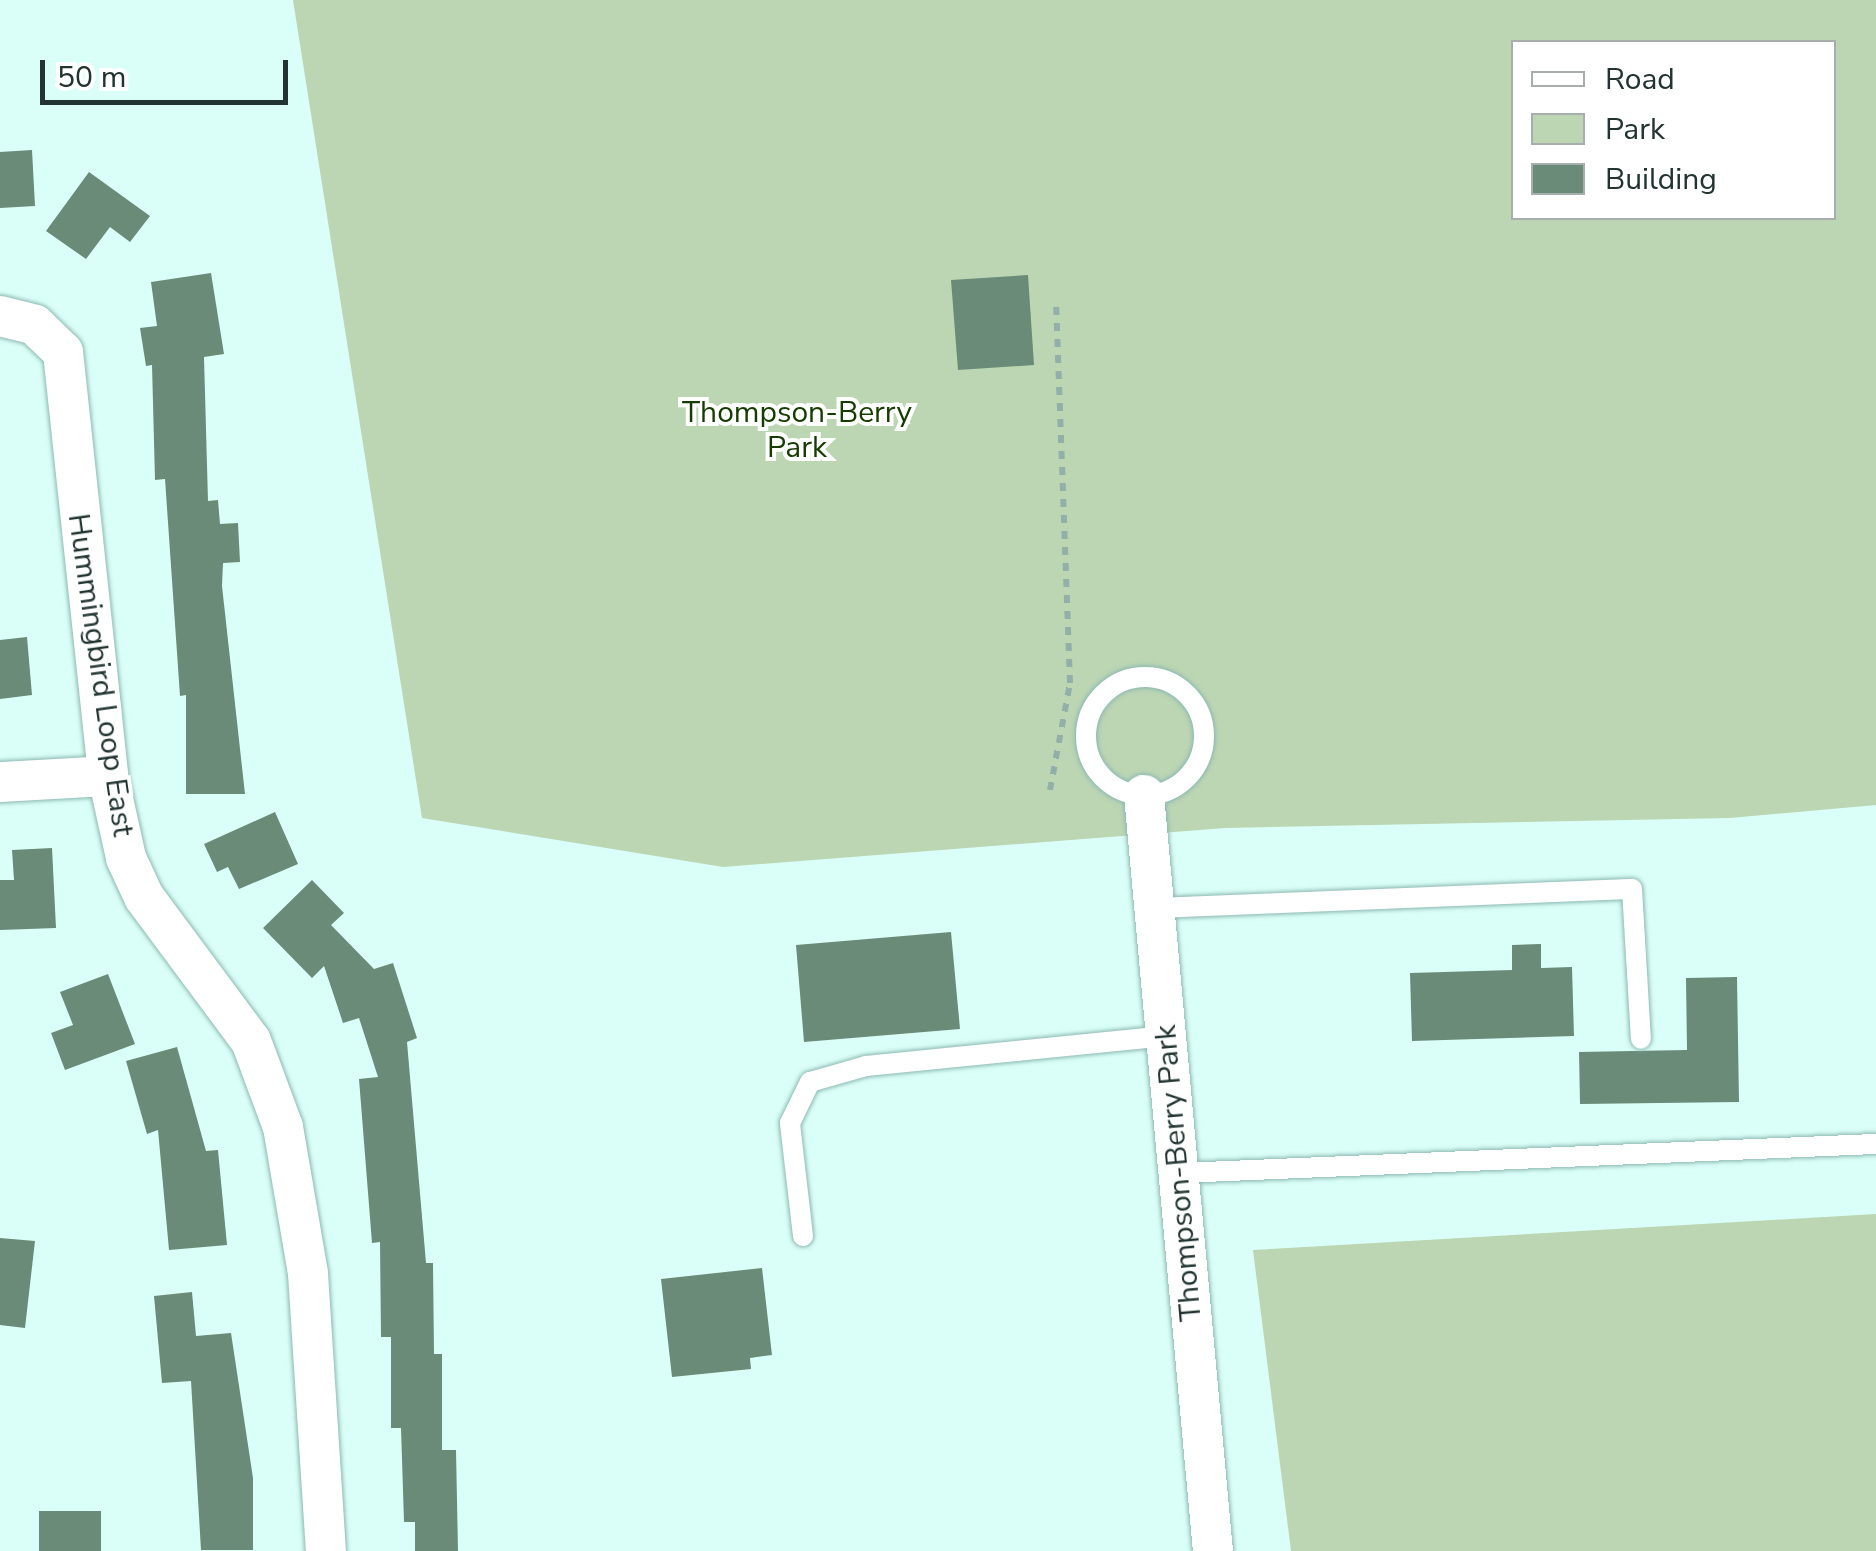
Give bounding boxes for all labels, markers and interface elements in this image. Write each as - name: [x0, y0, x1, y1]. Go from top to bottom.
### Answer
- scale bar: [45, 40, 292, 102]
- legend: [1511, 40, 1836, 220]
- text: 50 m: [57, 57, 126, 98]
- text: Road: [1605, 59, 1675, 100]
- text: Park: [1605, 109, 1665, 150]
- text: Building: [1605, 159, 1717, 200]
- park label: Thompson-Berry Park: [682, 395, 912, 466]
- street label: Hummingbird Loop East: [60, 511, 140, 839]
- street label: Thompson-Berry Park: [1148, 1023, 1210, 1323]

